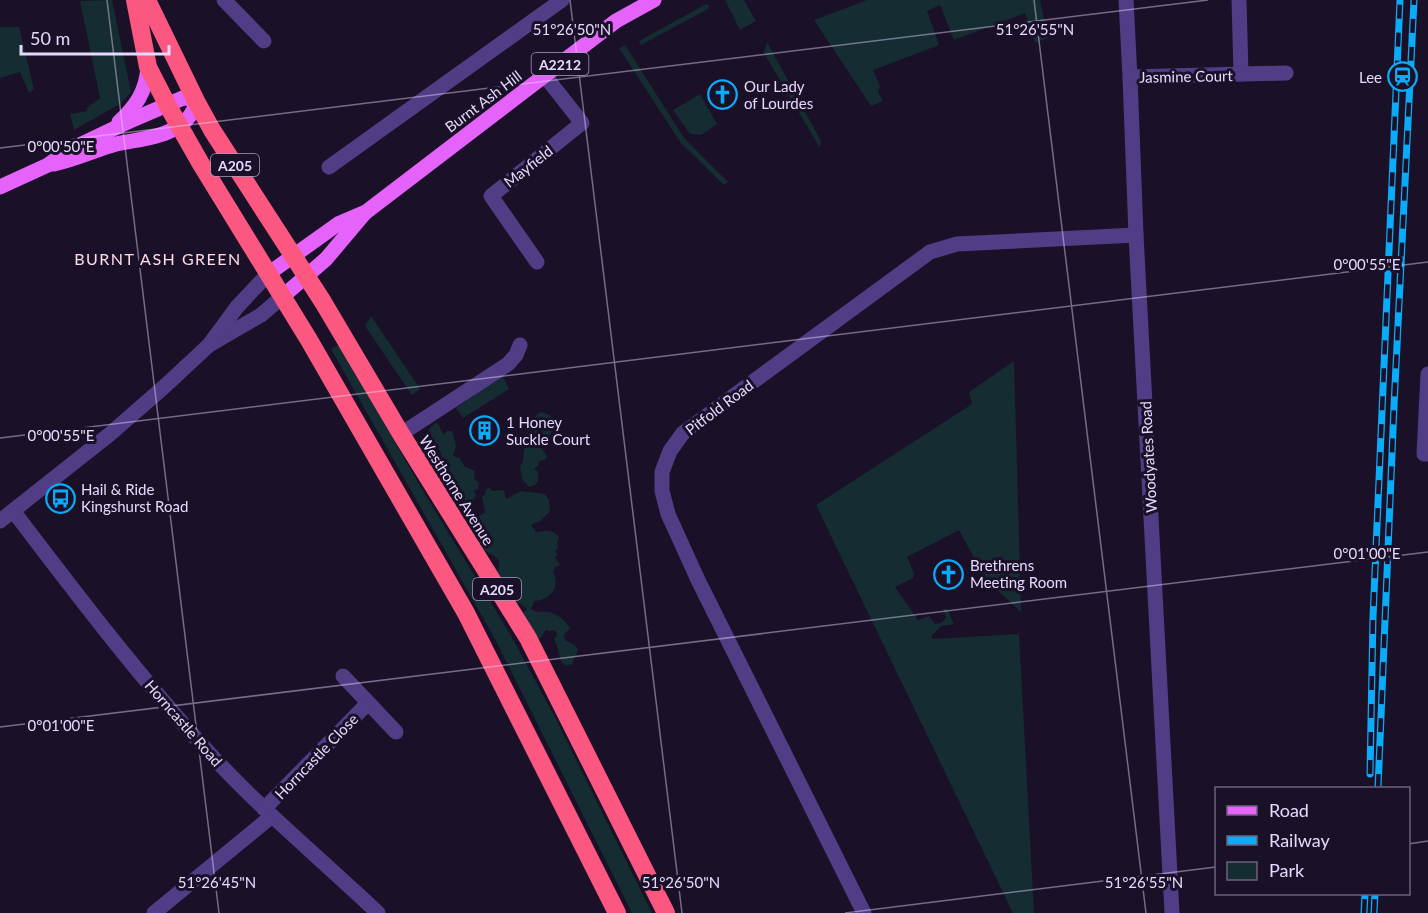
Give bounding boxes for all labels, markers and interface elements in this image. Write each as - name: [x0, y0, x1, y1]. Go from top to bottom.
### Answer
- scale bar: [21, 18, 170, 56]
- text: 51°26'50"N: [533, 20, 611, 38]
- text: 51°26'55"N: [996, 20, 1074, 38]
- text: 50 m: [30, 27, 70, 49]
- road number: A2212: [532, 53, 588, 75]
- station icon: Lee: [1387, 61, 1419, 93]
- street label: Burnt Ash Hill: [441, 66, 525, 136]
- street label: Jasmine Court: [1139, 66, 1234, 86]
- place label: Lee: [1359, 68, 1382, 86]
- place label: Our Lady of Lourdes: [744, 77, 813, 112]
- church icon: Our Lady of Lourdes: [707, 79, 739, 111]
- text: 0°00'50"E: [28, 137, 95, 155]
- street label: Mayfield: [500, 141, 556, 191]
- road number: A205: [211, 154, 259, 176]
- district label: BURNT ASH GREEN: [74, 249, 242, 268]
- text: 0°00'55"E: [1334, 255, 1401, 273]
- street label: Pitfold Road: [682, 376, 756, 438]
- street label: Woodyates Road: [1136, 401, 1160, 513]
- place label: 1 Honey Suckle Court: [506, 413, 591, 448]
- building icon: 1 Honey Suckle Court: [469, 415, 501, 447]
- text: 0°00'55"E: [28, 426, 95, 444]
- street label: Westhorne Avenue: [416, 432, 498, 548]
- place label: Hail & Ride Kingshurst Road: [81, 480, 188, 515]
- bus stop icon: Hail & Ride Kingshurst Road: [44, 482, 76, 514]
- text: 0°01'00"E: [1334, 544, 1401, 562]
- place label: Brethrens Meeting Room: [970, 556, 1067, 591]
- church icon: Brethrens Meeting Room: [933, 558, 965, 590]
- road number: A205: [473, 578, 521, 600]
- street label: Horncastle Road: [142, 676, 226, 770]
- street label: Horncastle Close: [271, 709, 361, 802]
- text: 0°01'00"E: [28, 716, 95, 734]
- legend: [1215, 787, 1410, 895]
- text: Road: [1269, 799, 1309, 821]
- text: Railway: [1269, 829, 1330, 851]
- text: Park: [1269, 859, 1305, 881]
- text: 51°26'45"N: [178, 873, 256, 891]
- text: 51°26'50"N: [642, 873, 720, 891]
- text: 51°26'55"N: [1105, 873, 1183, 891]

